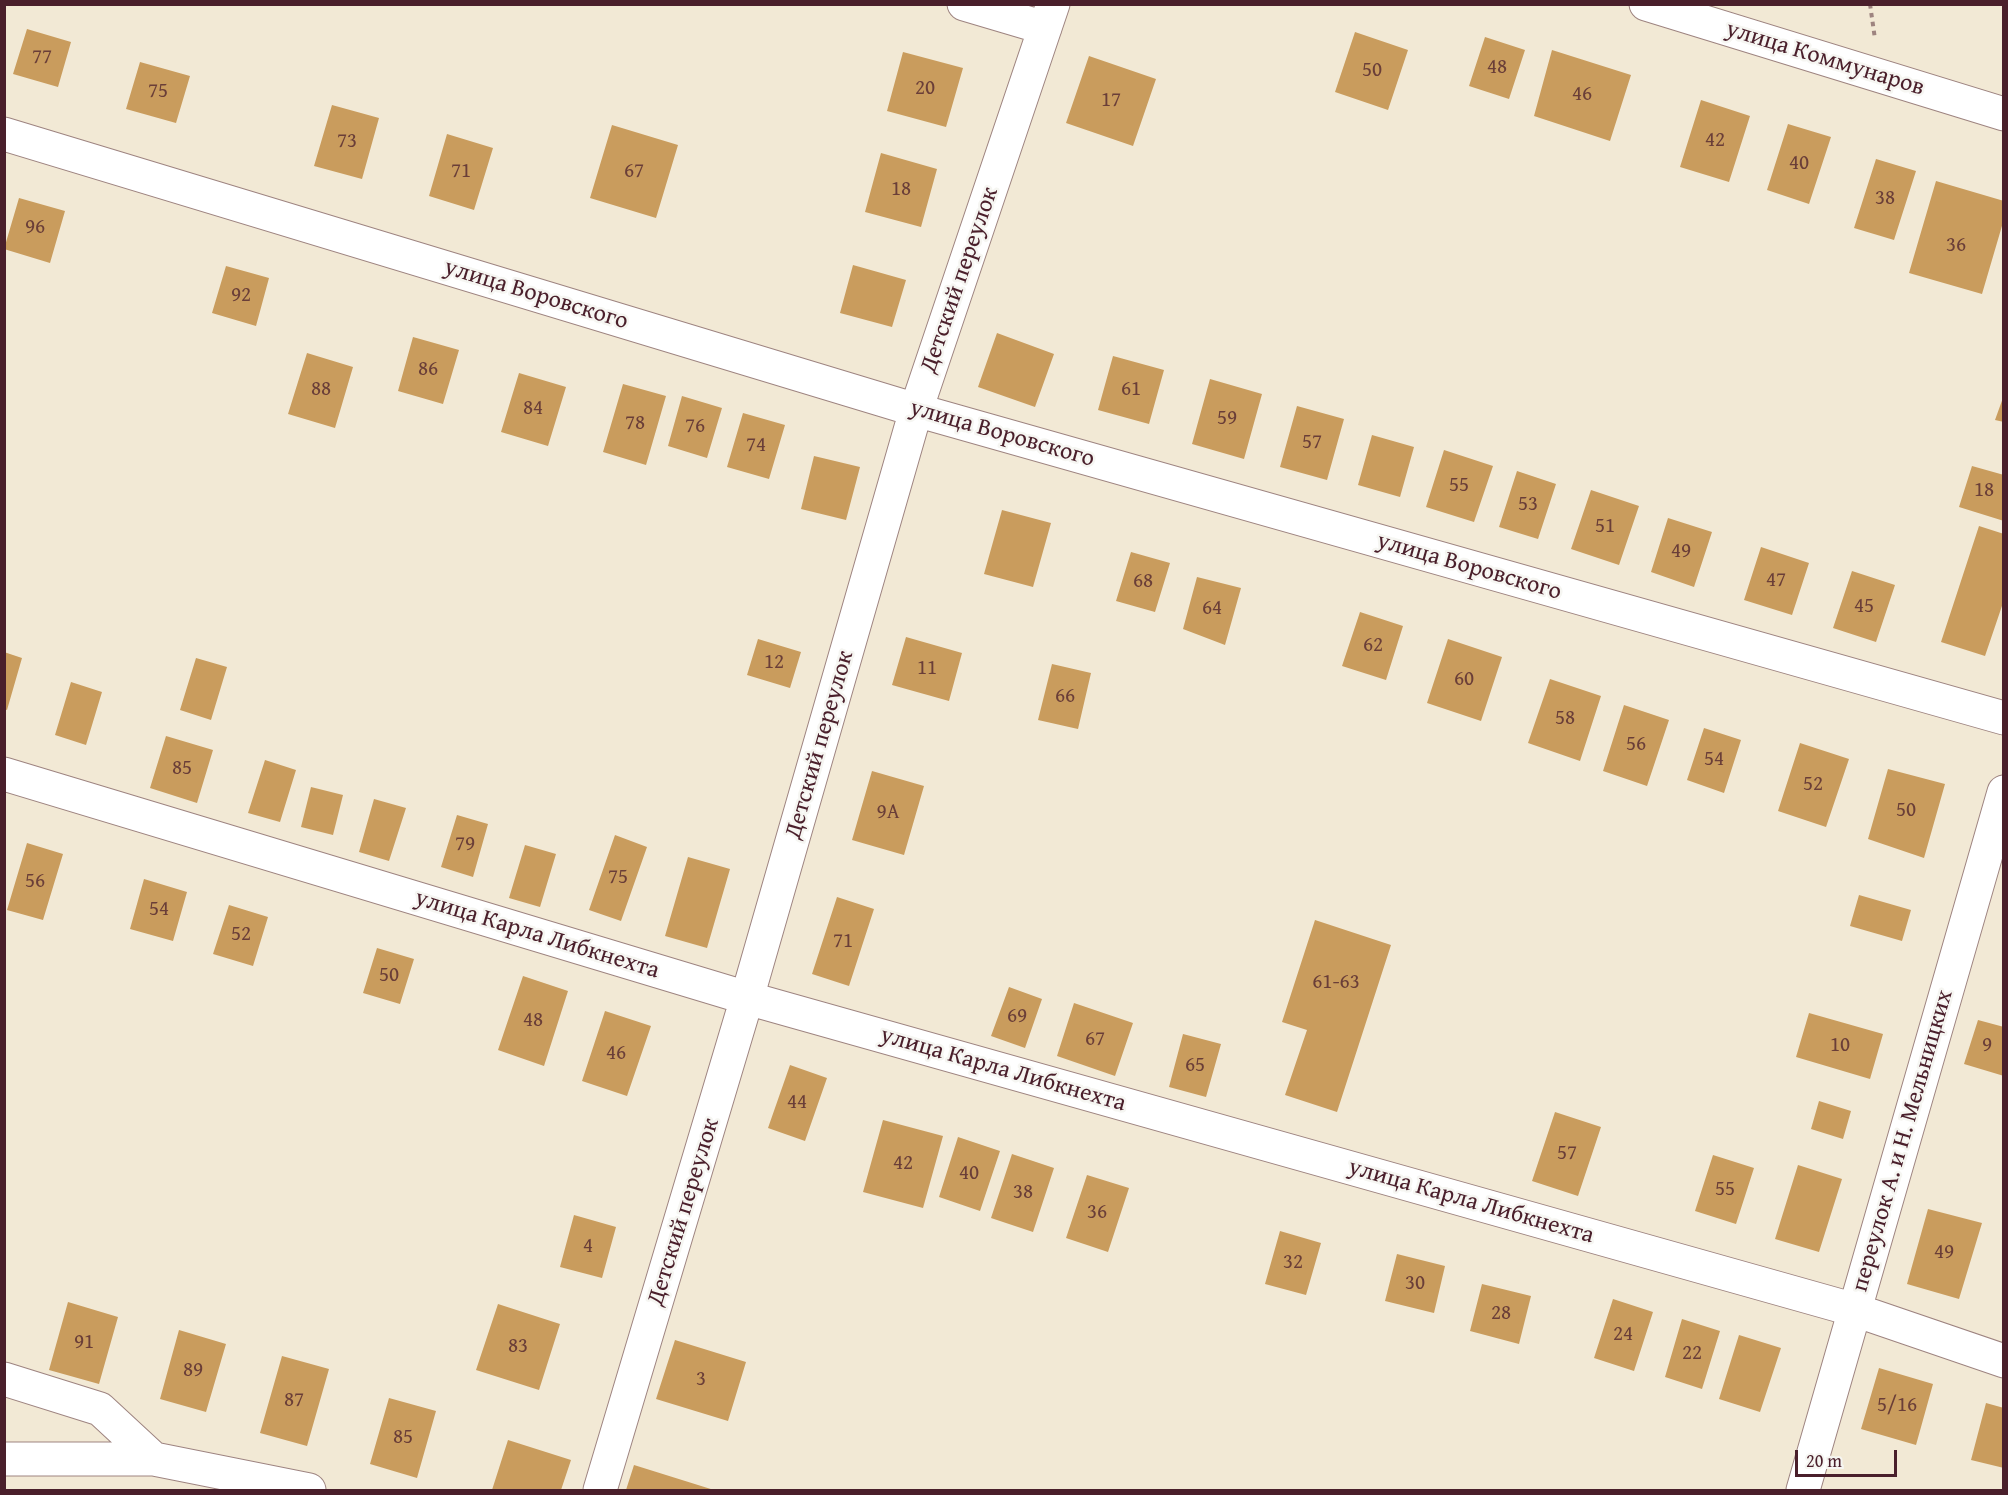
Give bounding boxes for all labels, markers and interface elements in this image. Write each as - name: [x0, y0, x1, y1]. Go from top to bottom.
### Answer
- street label: улица Коммунаров: [1722, 15, 1928, 103]
- house number: 77: [32, 45, 52, 71]
- house number: 48: [1487, 55, 1507, 81]
- house number: 50: [1362, 58, 1382, 84]
- house number: 20: [915, 76, 935, 102]
- house number: 75: [148, 79, 168, 105]
- house number: 46: [1572, 82, 1592, 108]
- house number: 17: [1101, 88, 1121, 114]
- house number: 42: [1705, 128, 1725, 154]
- house number: 73: [337, 129, 357, 155]
- house number: 40: [1789, 151, 1809, 177]
- house number: 71: [451, 159, 471, 185]
- house number: 67: [624, 159, 644, 185]
- house number: 18: [891, 177, 911, 203]
- street label: Детский переулок: [915, 183, 1005, 377]
- house number: 38: [1875, 186, 1895, 212]
- house number: 96: [25, 215, 45, 241]
- house number: 36: [1946, 233, 1966, 259]
- street label: улица Воровского: [441, 253, 631, 337]
- house number: 92: [231, 283, 251, 309]
- house number: 86: [418, 357, 438, 383]
- house number: 88: [311, 377, 331, 403]
- house number: 61: [1121, 377, 1141, 403]
- street label: улица Воровского: [906, 394, 1098, 474]
- house number: 84: [523, 396, 543, 422]
- house number: 59: [1217, 406, 1237, 432]
- house number: 78: [625, 411, 645, 437]
- house number: 76: [685, 414, 705, 440]
- house number: 57: [1302, 430, 1322, 456]
- house number: 74: [746, 433, 766, 459]
- house number: 55: [1449, 473, 1469, 499]
- house number: 18: [1974, 478, 1994, 504]
- house number: 53: [1518, 492, 1538, 518]
- house number: 51: [1595, 514, 1615, 540]
- street label: улица Воровского: [1373, 527, 1565, 607]
- house number: 49: [1671, 539, 1691, 565]
- house number: 47: [1766, 568, 1786, 594]
- house number: 68: [1133, 569, 1153, 595]
- house number: 45: [1854, 594, 1874, 620]
- house number: 64: [1202, 596, 1222, 622]
- house number: 62: [1363, 633, 1383, 659]
- street label: Детский переулок: [779, 648, 861, 842]
- house number: 12: [764, 650, 784, 676]
- house number: 11: [917, 656, 937, 682]
- house number: 60: [1454, 667, 1474, 693]
- house number: 66: [1055, 684, 1075, 710]
- house number: 58: [1555, 706, 1575, 732]
- house number: 56: [1626, 732, 1646, 758]
- house number: 54: [1704, 747, 1724, 773]
- house number: 85: [172, 756, 192, 782]
- house number: 52: [1803, 772, 1823, 798]
- house number: 50: [1896, 798, 1916, 824]
- house number: 9А: [877, 800, 899, 826]
- house number: 79: [455, 832, 475, 858]
- house number: 75: [608, 865, 628, 891]
- house number: 56: [25, 869, 45, 895]
- street label: улица Карла Либкнехта: [411, 884, 663, 986]
- house number: 54: [149, 897, 169, 923]
- house number: 52: [231, 922, 251, 948]
- house number: 71: [833, 929, 853, 955]
- house number: 50: [379, 963, 399, 989]
- house number: 61-63: [1312, 970, 1360, 996]
- street label: переулок А. и Н. Мельницких: [1846, 987, 1960, 1295]
- house number: 69: [1007, 1004, 1027, 1030]
- house number: 48: [523, 1008, 543, 1034]
- street label: улица Карла Либкнехта: [877, 1021, 1129, 1119]
- house number: 67: [1085, 1027, 1105, 1053]
- house number: 10: [1830, 1033, 1850, 1059]
- house number: 9: [1982, 1033, 1992, 1059]
- house number: 46: [606, 1041, 626, 1067]
- house number: 65: [1185, 1053, 1205, 1079]
- house number: 44: [787, 1090, 807, 1116]
- street label: Детский переулок: [642, 1115, 726, 1309]
- house number: 57: [1557, 1141, 1577, 1167]
- house number: 42: [893, 1151, 913, 1177]
- street label: улица Карла Либкнехта: [1345, 1153, 1597, 1251]
- house number: 40: [959, 1161, 979, 1187]
- house number: 55: [1715, 1177, 1735, 1203]
- house number: 38: [1013, 1180, 1033, 1206]
- house number: 36: [1087, 1200, 1107, 1226]
- house number: 4: [583, 1234, 593, 1260]
- house number: 49: [1934, 1240, 1954, 1266]
- house number: 32: [1283, 1250, 1303, 1276]
- house number: 30: [1405, 1271, 1425, 1297]
- house number: 28: [1491, 1301, 1511, 1327]
- house number: 24: [1613, 1322, 1633, 1348]
- house number: 91: [74, 1330, 94, 1356]
- house number: 83: [508, 1334, 528, 1360]
- house number: 22: [1682, 1341, 1702, 1367]
- house number: 89: [183, 1358, 203, 1384]
- house number: 3: [696, 1367, 706, 1393]
- house number: 87: [284, 1388, 304, 1414]
- house number: 5/16: [1877, 1393, 1917, 1419]
- house number: 85: [393, 1425, 413, 1451]
- scale bar: [1798, 1438, 1900, 1476]
- text: 20 m: [1806, 1447, 1842, 1474]

